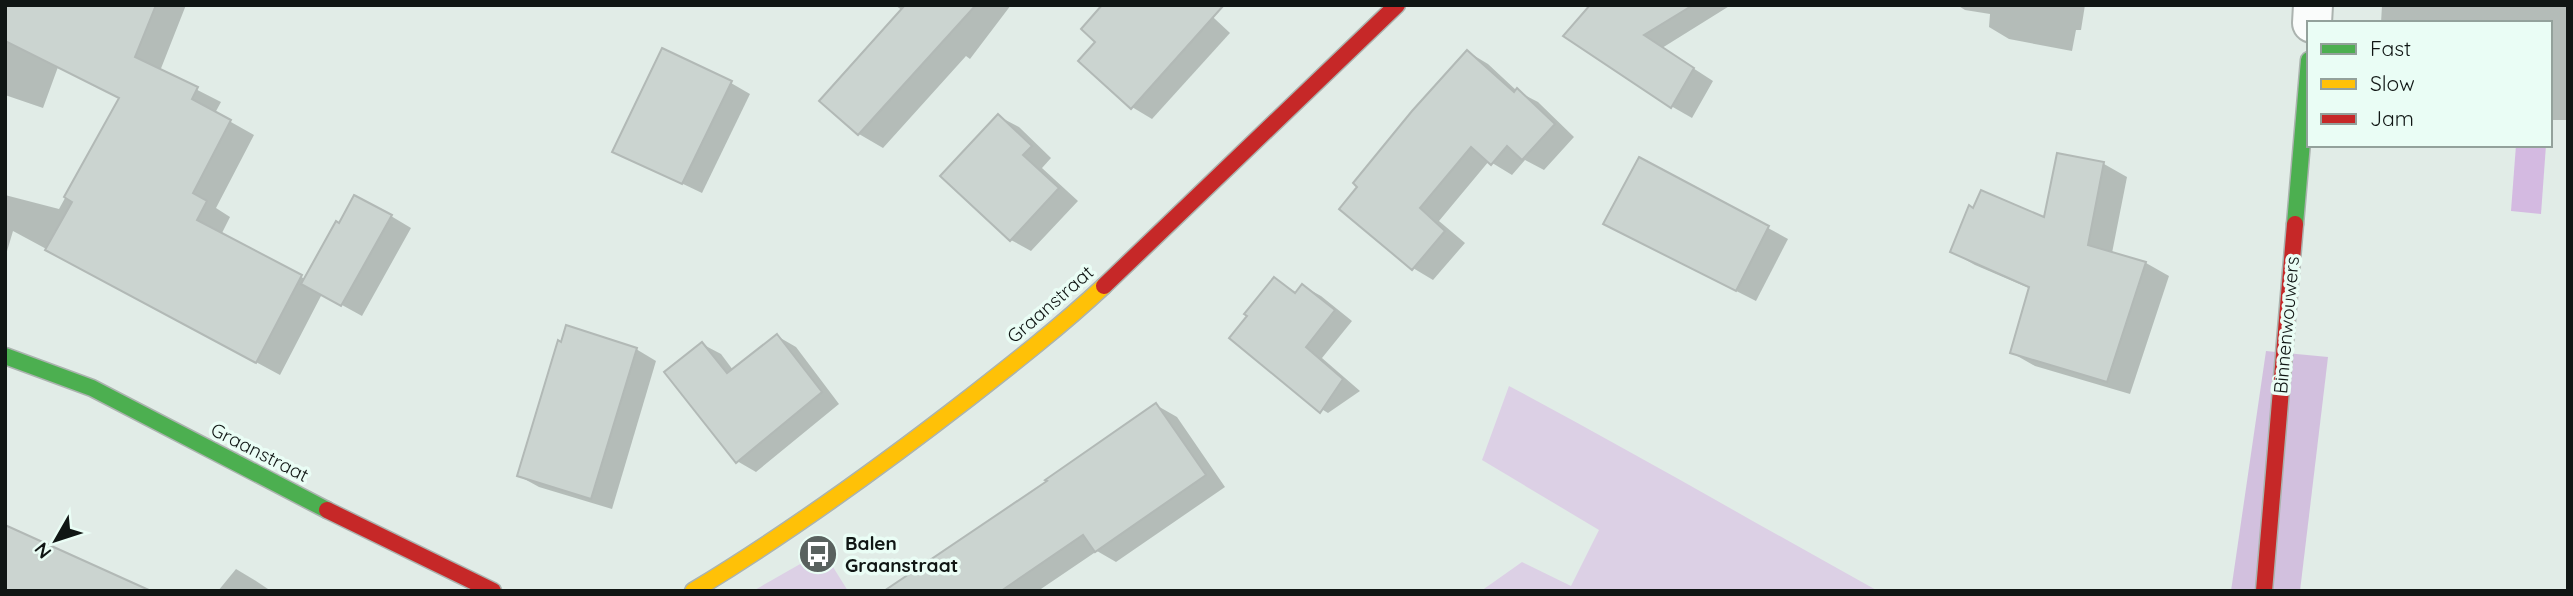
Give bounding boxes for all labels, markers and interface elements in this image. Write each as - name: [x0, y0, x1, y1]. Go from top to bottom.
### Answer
- legend: [2307, 21, 2552, 147]
- text: Fast: [2370, 35, 2411, 61]
- text: Slow: [2370, 70, 2415, 96]
- text: Jam: [2370, 105, 2414, 131]
- street label: Binnenwouwers: [2268, 255, 2304, 395]
- street label: Graanstraat: [1002, 260, 1098, 348]
- street label: Graanstraat: [207, 417, 313, 487]
- north arrow: [21, 505, 91, 575]
- place label: Balen Graanstraat: [845, 531, 958, 577]
- bus stop icon: Balen Graanstraat: [797, 533, 839, 575]
- text: N: [29, 538, 57, 564]

